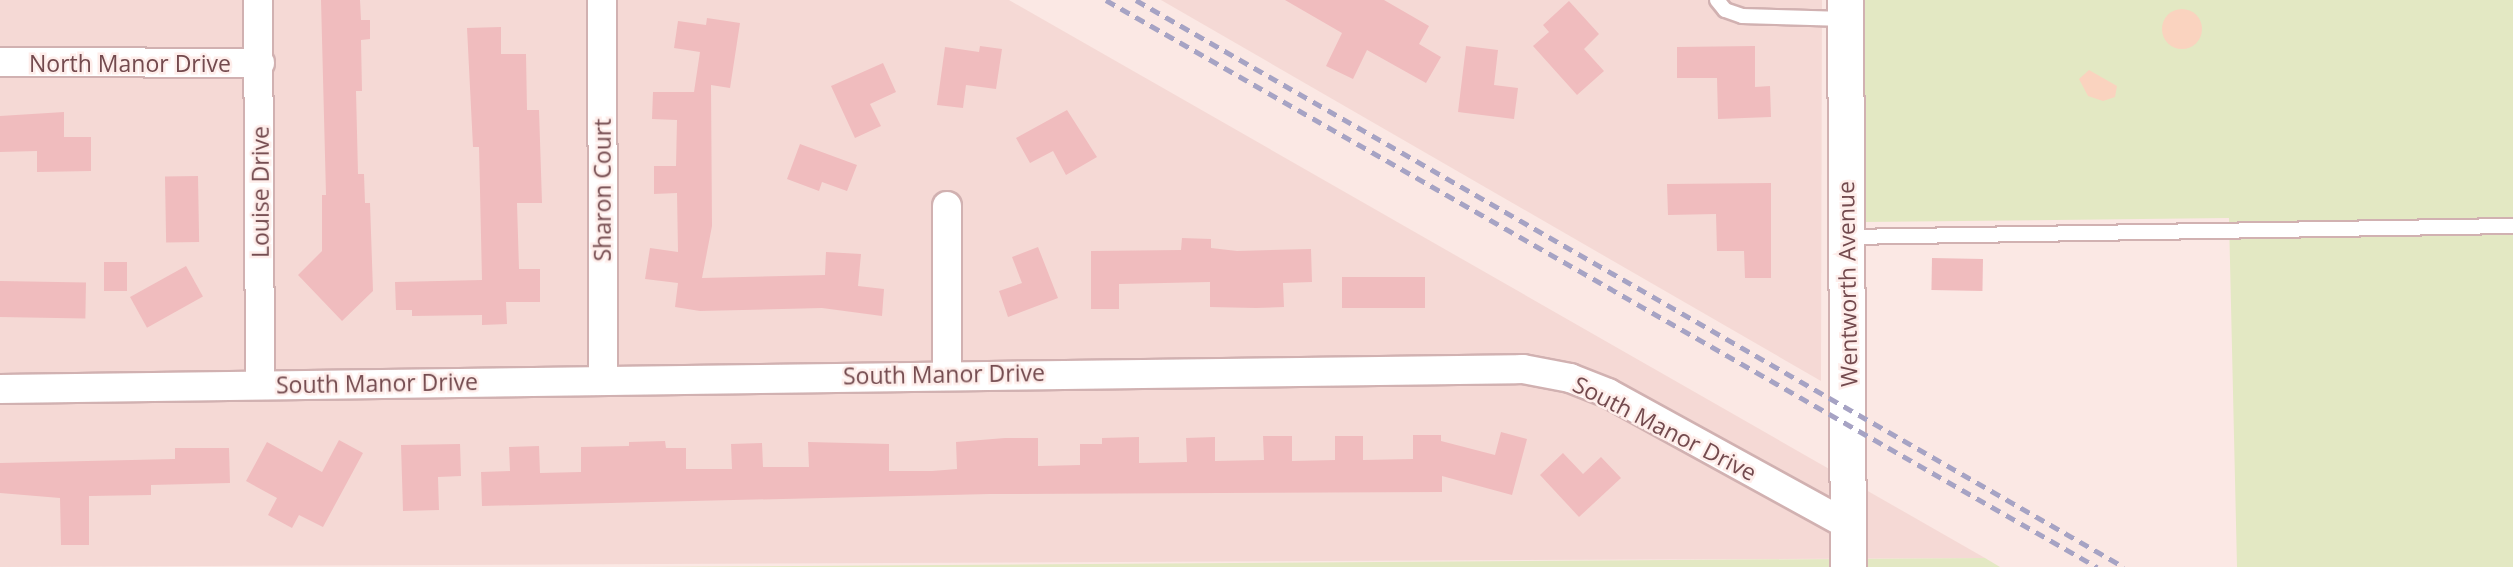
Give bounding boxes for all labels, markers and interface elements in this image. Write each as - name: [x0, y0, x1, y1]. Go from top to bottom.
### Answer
- street label: North Manor Drive: [29, 49, 231, 77]
- street label: Sharon Court: [588, 119, 616, 261]
- street label: Louise Drive: [246, 126, 274, 258]
- street label: Wentworth Avenue: [1831, 181, 1863, 387]
- street label: South Manor Drive: [843, 358, 1045, 390]
- street label: South Manor Drive: [276, 367, 478, 399]
- street label: South Manor Drive: [1569, 370, 1761, 486]

